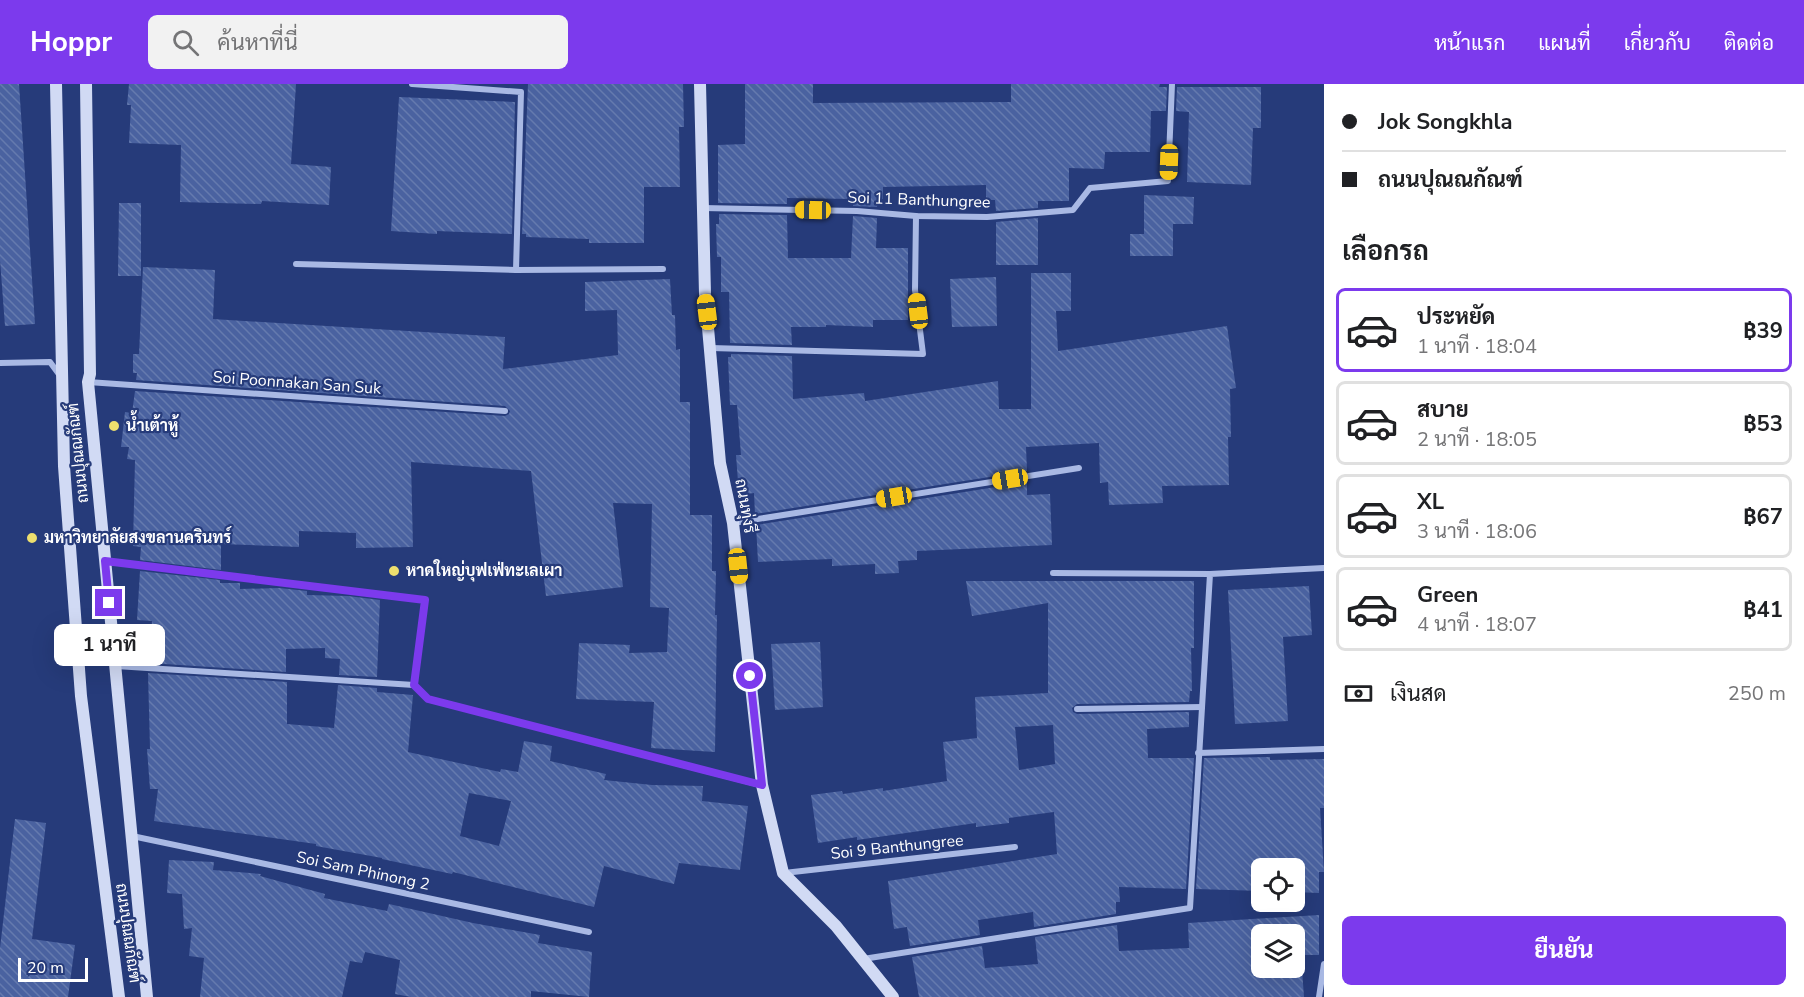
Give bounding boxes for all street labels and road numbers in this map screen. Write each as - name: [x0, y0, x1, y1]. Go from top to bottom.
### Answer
- street label: Soi 11 Banthungree: [847, 187, 991, 213]
- street label: Soi Poonnakan San Suk: [212, 366, 383, 400]
- street label: ถนนปุณณกัณฑ์: [60, 402, 94, 504]
- street label: ถนนทุ่งรี: [729, 477, 762, 535]
- street label: Soi 9 Banthungree: [829, 829, 965, 865]
- street label: Soi Sam Phinong 2: [294, 846, 432, 896]
- street label: ถนนปุณณกัณฑ์: [110, 881, 148, 984]

